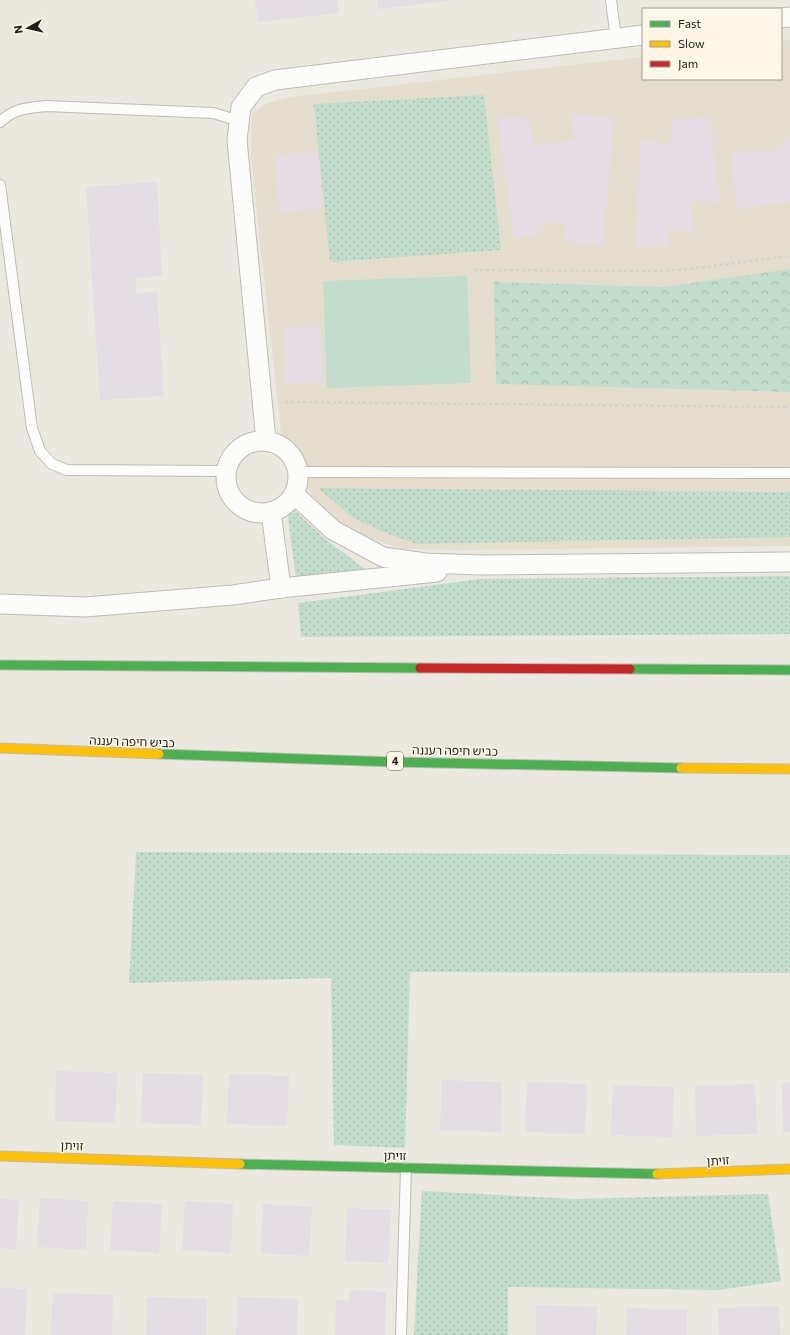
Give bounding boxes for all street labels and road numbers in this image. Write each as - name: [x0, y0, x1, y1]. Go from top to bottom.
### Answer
- street label: כביש חיפה רעננה: [89, 733, 175, 749]
- street label: כביש חיפה רעננה: [412, 742, 498, 758]
- road number: 4: [387, 752, 403, 770]
- street label: זויתן: [60, 1138, 84, 1152]
- street label: זויתן: [383, 1148, 407, 1162]
- street label: זויתן: [706, 1152, 730, 1168]

